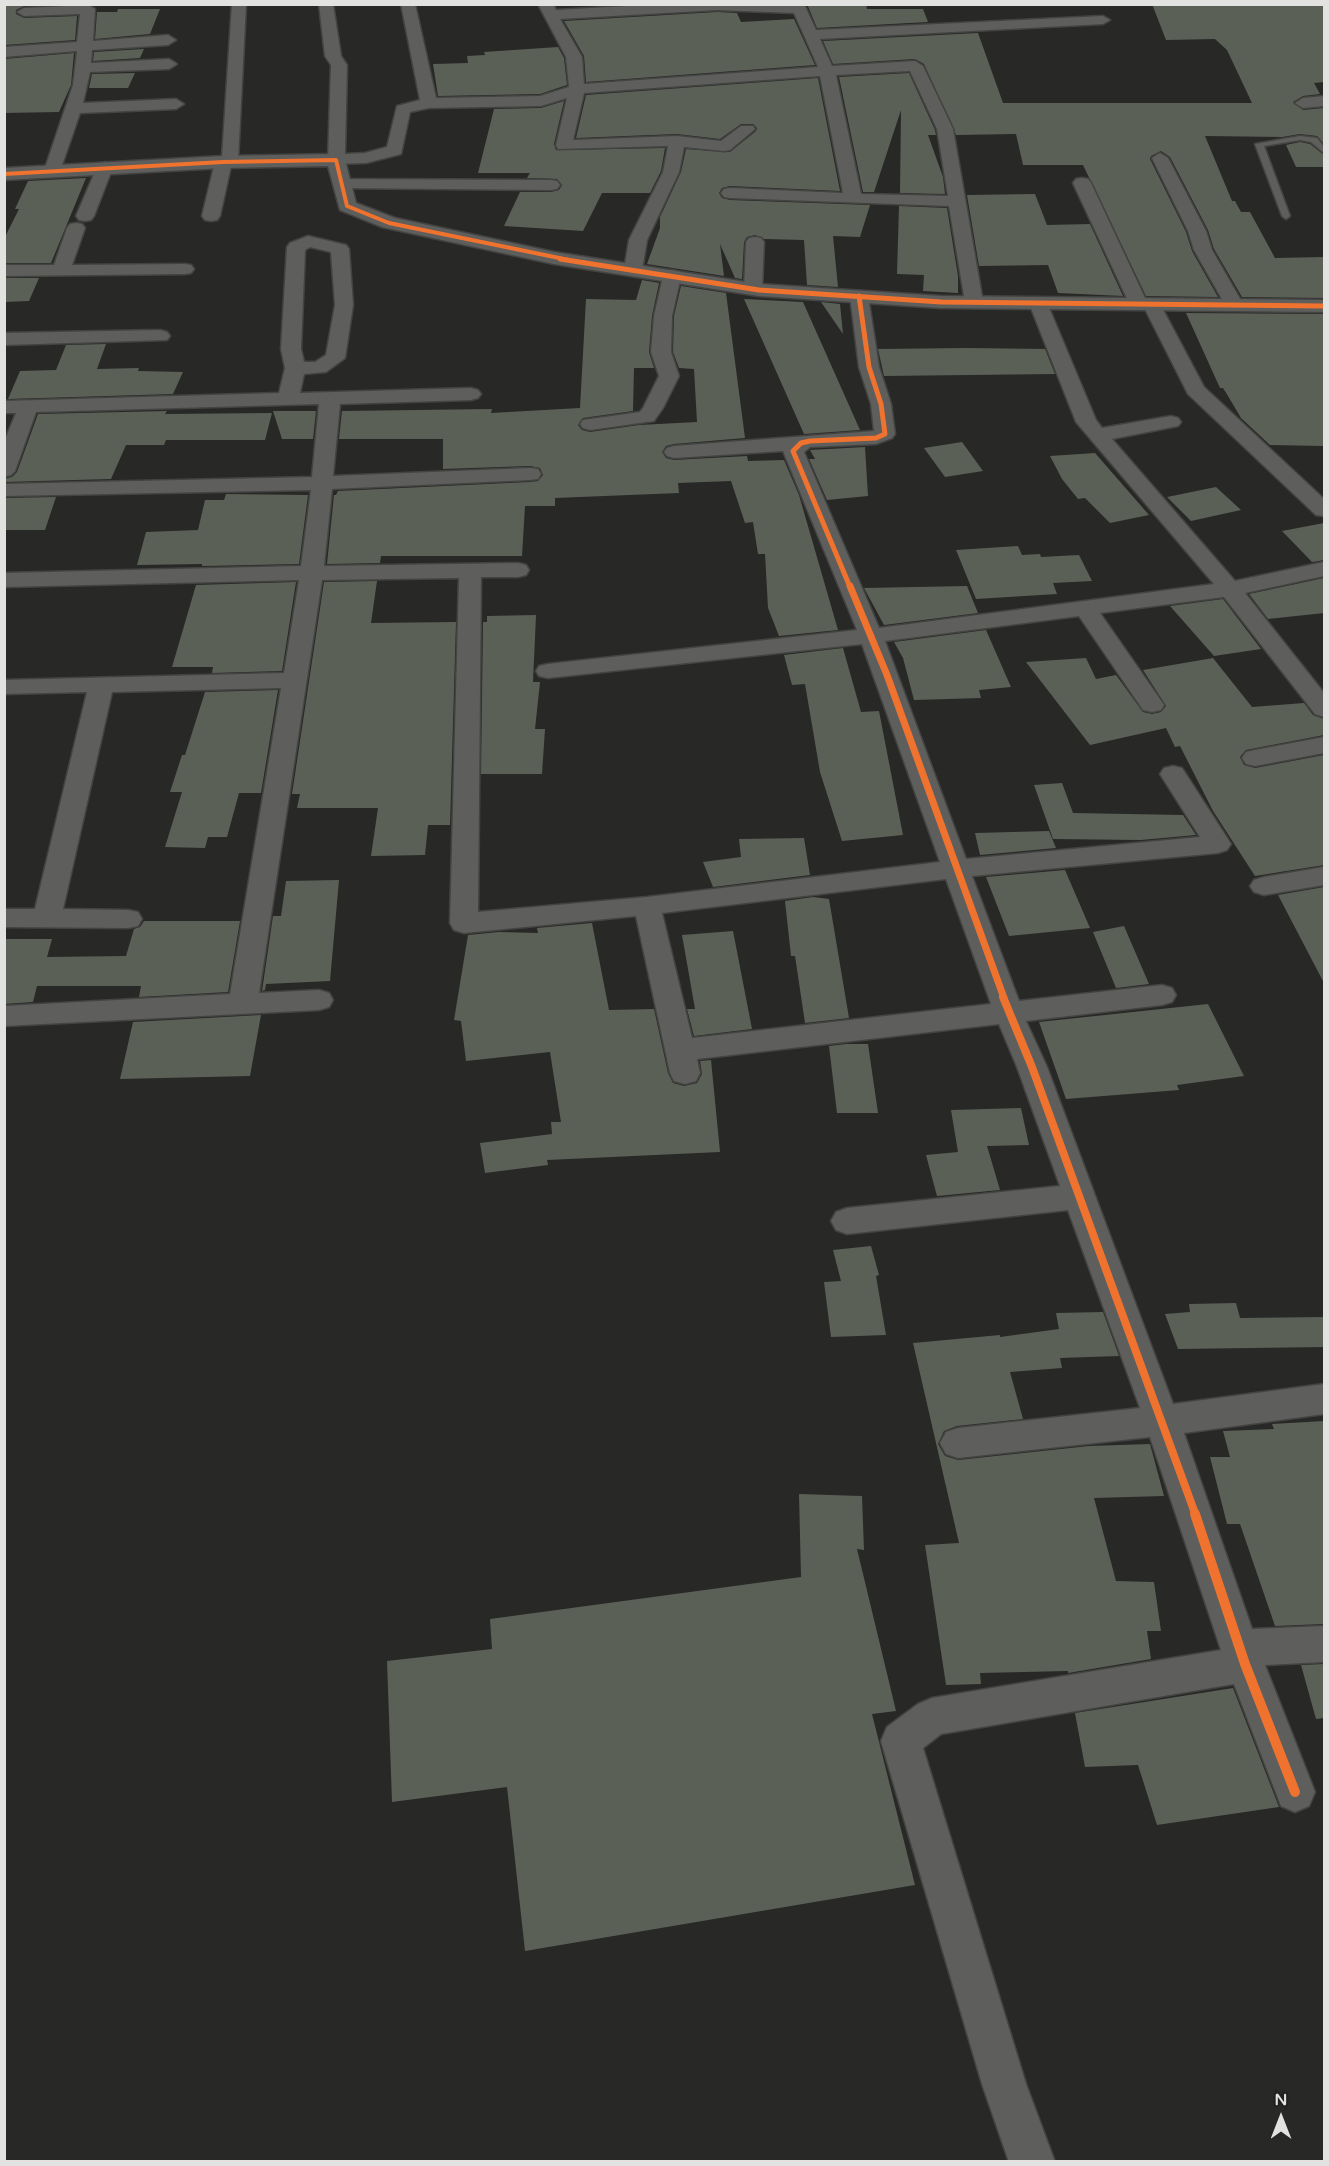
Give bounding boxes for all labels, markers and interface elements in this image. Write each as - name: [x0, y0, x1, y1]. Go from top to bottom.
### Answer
- north arrow: [1251, 2088, 1311, 2148]
- text: N: [1275, 2090, 1287, 2110]

